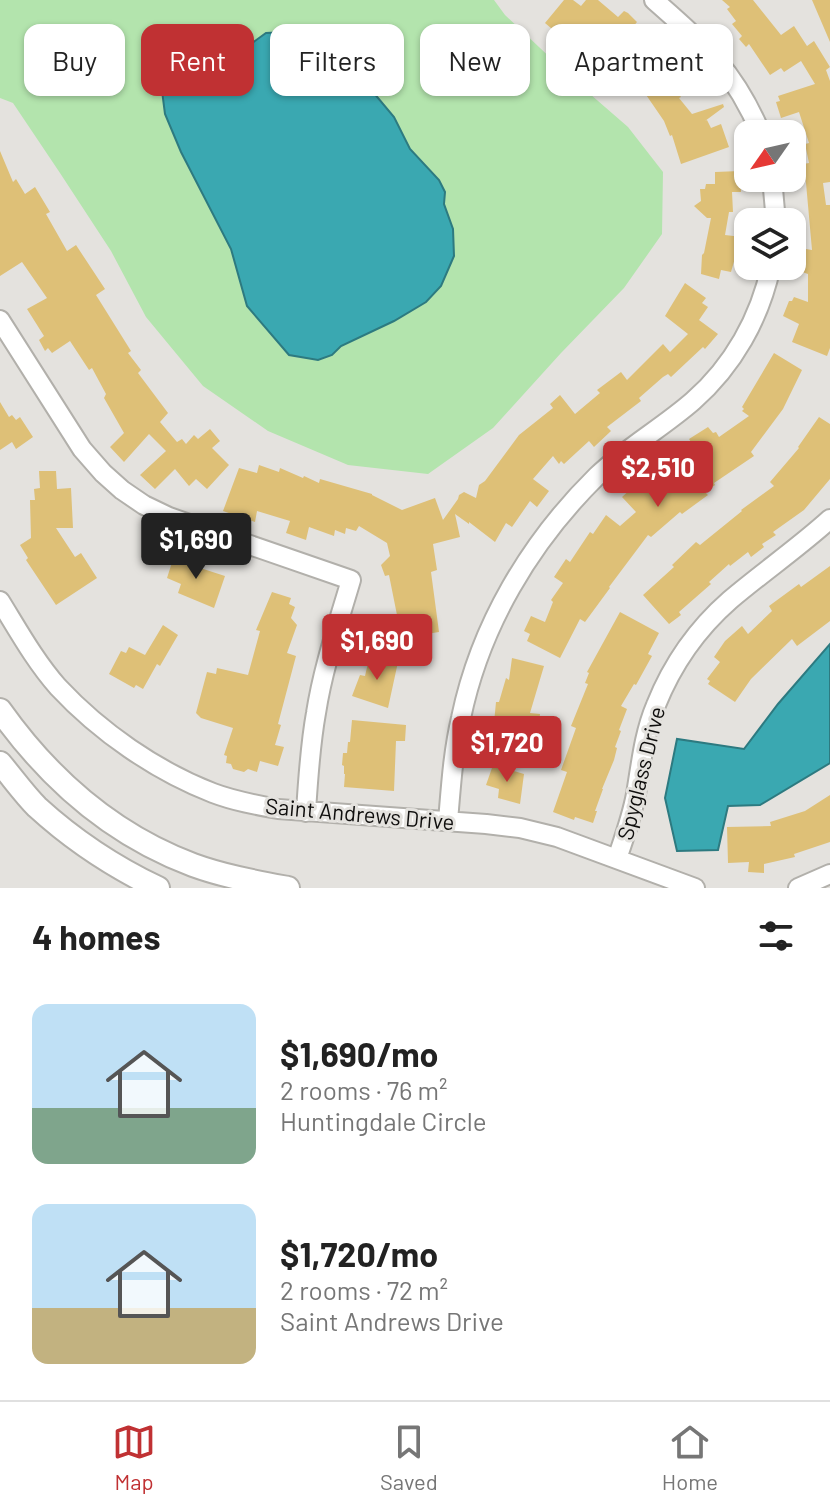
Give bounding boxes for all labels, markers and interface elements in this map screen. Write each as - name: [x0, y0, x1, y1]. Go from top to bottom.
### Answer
- chip: Buy: [24, 24, 125, 96]
- chip: Rent: [141, 24, 254, 96]
- chip: Filters: [270, 24, 404, 96]
- chip: New: [420, 24, 530, 96]
- chip: Apartment: [546, 24, 733, 96]
- north arrow: [734, 120, 806, 192]
- map controls: [734, 120, 806, 280]
- button: layers: [734, 208, 806, 280]
- pin: $2,510: [593, 441, 723, 509]
- text: $2,510: [621, 451, 695, 482]
- pin: $1,690: [131, 513, 261, 581]
- text: $1,690: [159, 523, 233, 554]
- pin: $1,690: [312, 614, 442, 682]
- text: $1,690: [340, 624, 414, 655]
- street label: Spyglass Drive: [611, 703, 669, 843]
- pin: $1,720: [442, 716, 572, 784]
- text: $1,720: [470, 726, 544, 757]
- street label: Saint Andrews Drive: [264, 792, 456, 834]
- icon: filters: [754, 914, 798, 958]
- text: 4 homes: [32, 916, 161, 957]
- text: $1,690/mo: [280, 1033, 439, 1074]
- icon: home: [96, 1036, 192, 1132]
- text: 2 rooms · 76 m²: [280, 1074, 448, 1105]
- text: Huntingdale Circle: [280, 1105, 487, 1136]
- text: $1,720/mo: [280, 1233, 438, 1274]
- icon: home: [96, 1236, 192, 1332]
- text: 2 rooms · 72 m²: [280, 1274, 448, 1305]
- text: Saint Andrews Drive: [280, 1305, 504, 1336]
- tab: Map: [112, 1420, 156, 1494]
- tab: Saved: [380, 1420, 438, 1494]
- tab: Home: [662, 1420, 718, 1494]

